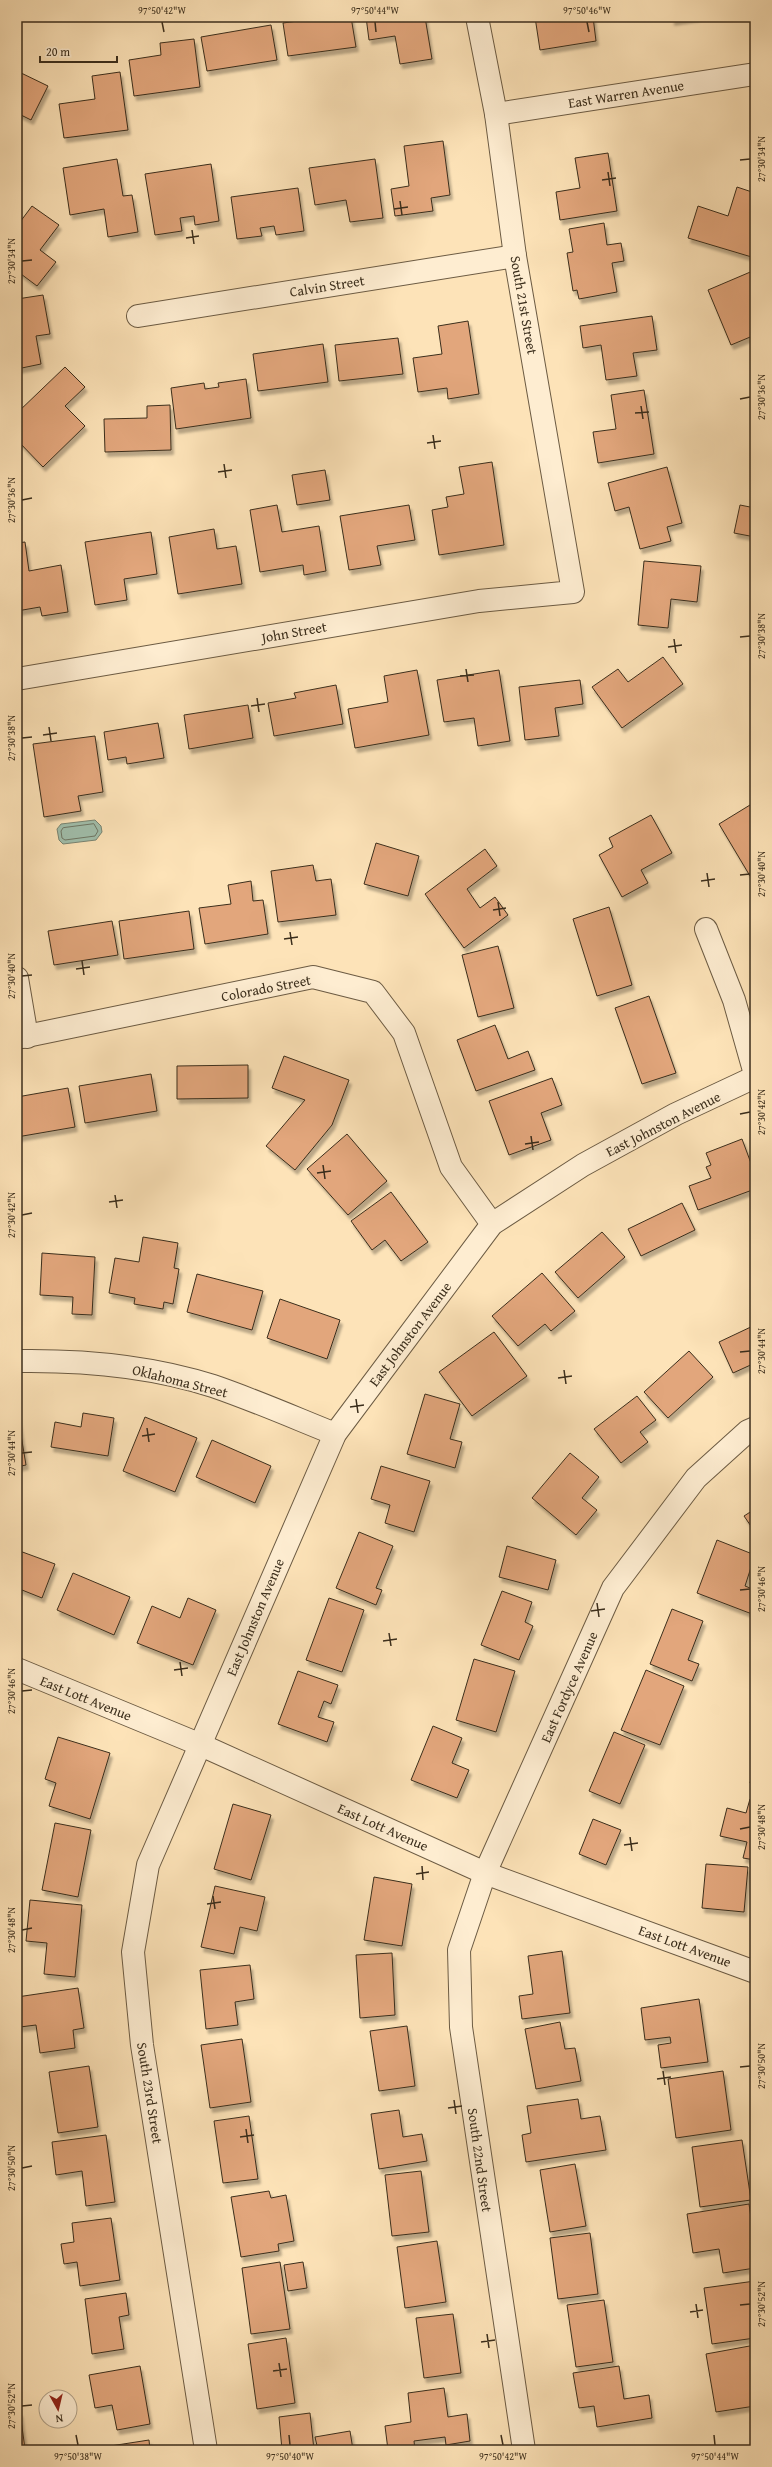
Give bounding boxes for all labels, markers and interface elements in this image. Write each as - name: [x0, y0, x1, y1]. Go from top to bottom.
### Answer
- text: 97°50'42"W: [138, 3, 186, 18]
- text: 97°50'44"W: [351, 3, 399, 18]
- text: 97°50'46"W: [563, 3, 611, 18]
- scale bar: [40, 38, 117, 64]
- text: 20 m: [46, 43, 70, 60]
- street label: East Warren Avenue: [567, 75, 686, 113]
- text: 27°30'34"N: [754, 136, 769, 182]
- text: 27°30'34"N: [4, 238, 19, 284]
- street label: South 21st Street: [505, 254, 543, 356]
- street label: Calvin Street: [288, 270, 366, 302]
- text: 27°30'36"N: [754, 374, 769, 420]
- text: 27°30'36"N: [4, 477, 19, 523]
- text: 27°30'38"N: [754, 613, 769, 659]
- street label: John Street: [258, 616, 328, 648]
- text: 27°30'38"N: [4, 715, 19, 761]
- text: 27°30'40"N: [754, 851, 769, 897]
- text: 27°30'40"N: [4, 953, 19, 999]
- street label: Colorado Street: [219, 969, 313, 1007]
- street label: East Johnston Avenue: [602, 1086, 724, 1162]
- text: 27°30'42"N: [754, 1089, 769, 1135]
- text: 27°30'42"N: [4, 1192, 19, 1238]
- street label: East Johnston Avenue: [364, 1277, 456, 1390]
- text: 27°30'44"N: [754, 1328, 769, 1374]
- street label: Oklahoma Street: [130, 1359, 230, 1403]
- text: 27°30'44"N: [4, 1430, 19, 1476]
- street label: East Johnston Avenue: [221, 1555, 289, 1679]
- text: 27°30'46"N: [754, 1566, 769, 1612]
- street label: East Fordyce Avenue: [536, 1628, 603, 1746]
- text: 27°30'46"N: [4, 1668, 19, 1714]
- street label: East Lott Avenue: [37, 1671, 135, 1726]
- street label: East Lott Avenue: [335, 1798, 432, 1856]
- text: 27°30'48"N: [754, 1804, 769, 1850]
- text: 27°30'48"N: [4, 1907, 19, 1953]
- street label: East Lott Avenue: [636, 1920, 735, 1972]
- street label: South 23rd Street: [132, 2041, 168, 2145]
- text: 27°30'50"N: [754, 2043, 769, 2089]
- street label: South 22nd Street: [463, 2107, 497, 2213]
- text: 27°30'50"N: [4, 2145, 19, 2191]
- text: 27°30'52"N: [754, 2281, 769, 2327]
- text: 27°30'52"N: [4, 2383, 19, 2429]
- north arrow: [38, 2389, 78, 2429]
- text: N: [54, 2410, 64, 2427]
- text: 97°50'38"W: [54, 2449, 102, 2464]
- text: 97°50'40"W: [266, 2449, 314, 2464]
- text: 97°50'42"W: [479, 2449, 527, 2464]
- text: 97°50'44"W: [691, 2449, 739, 2464]

